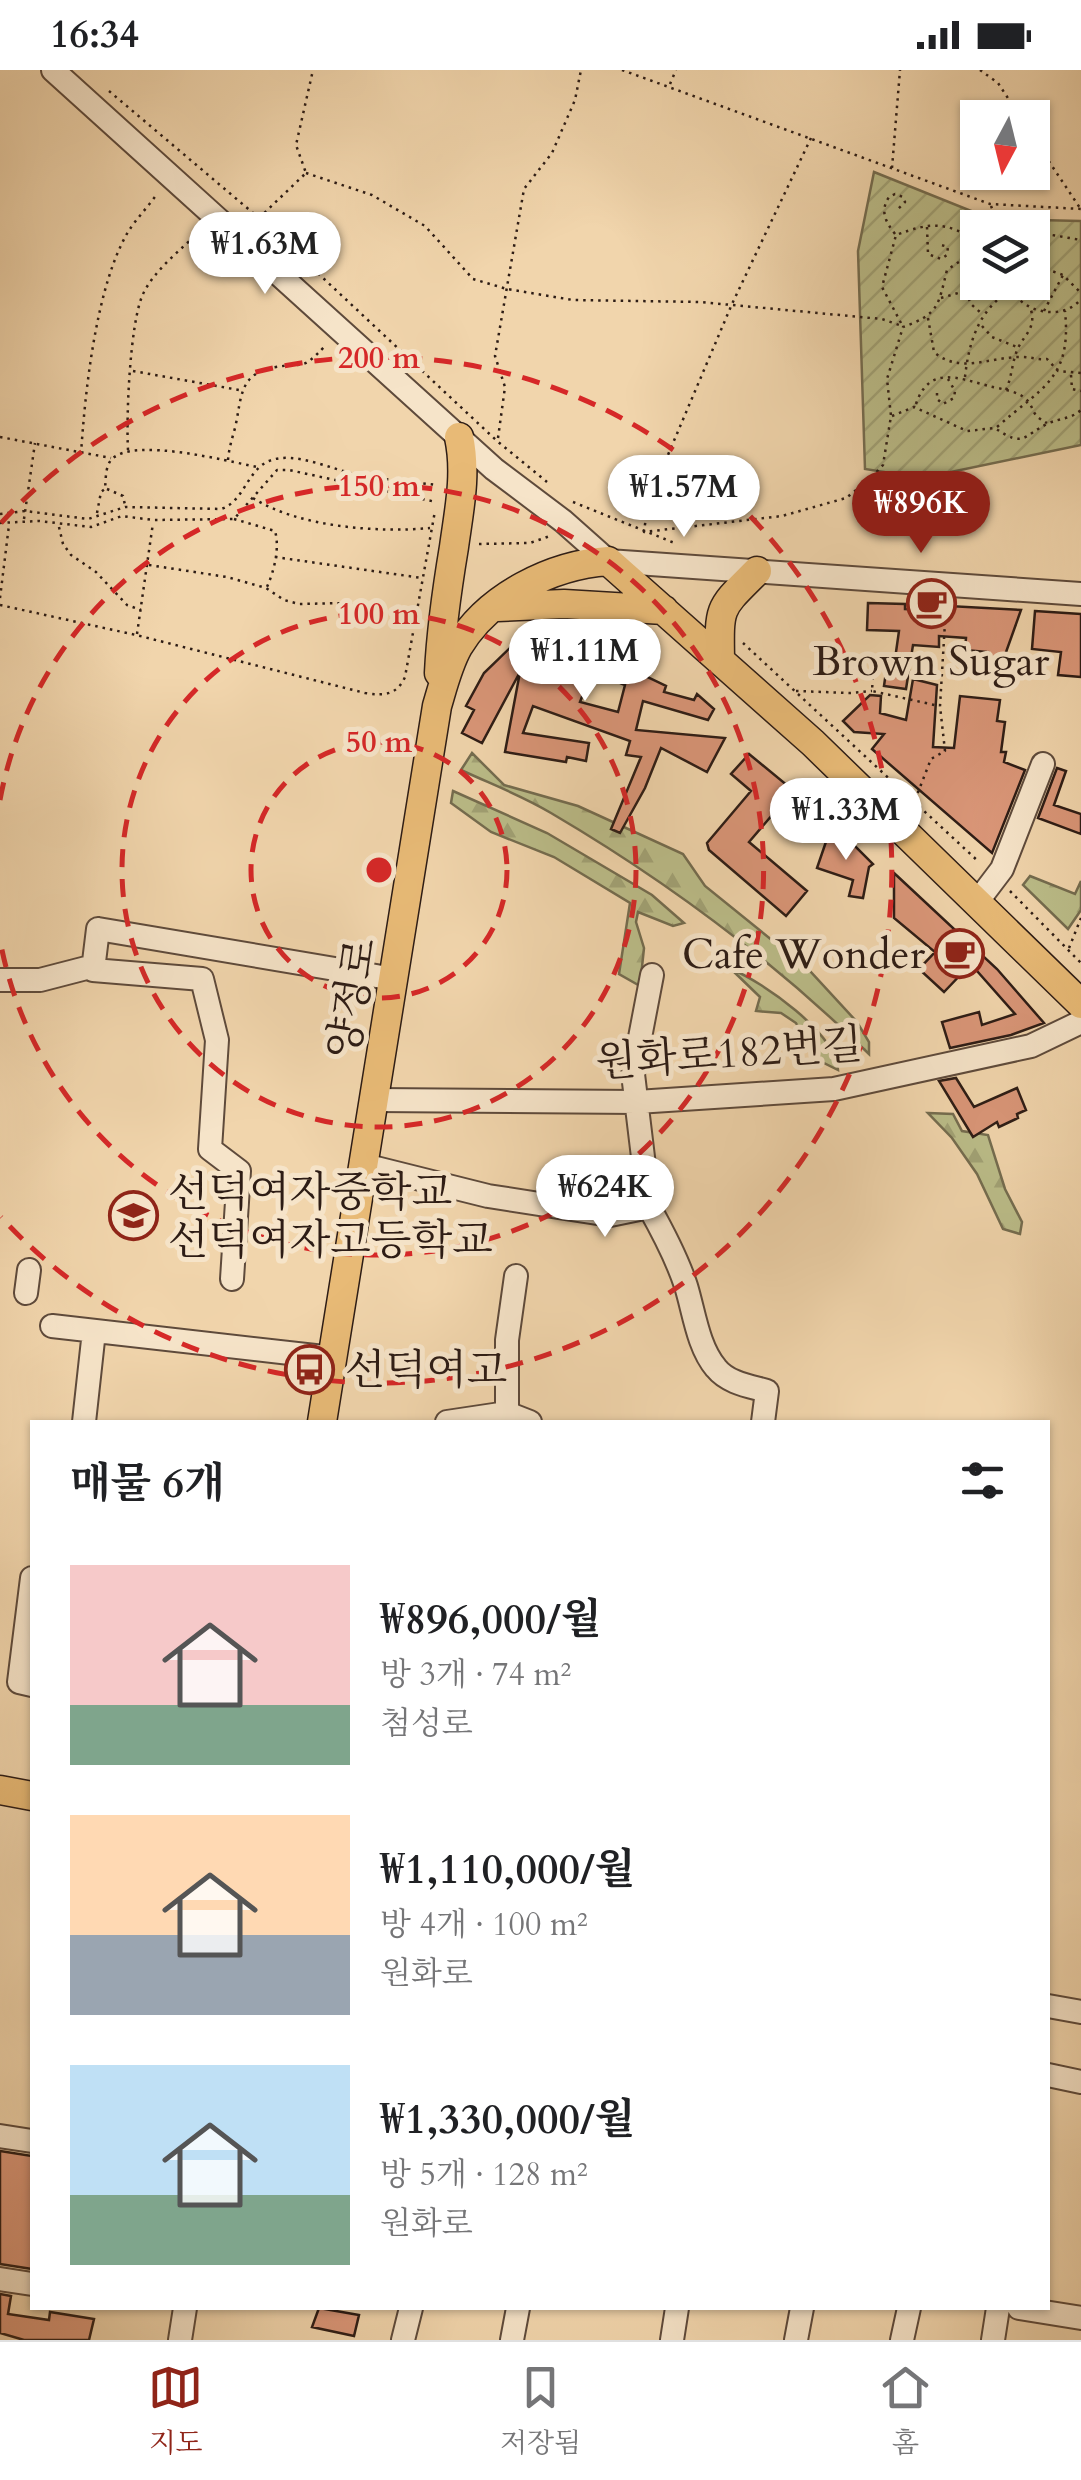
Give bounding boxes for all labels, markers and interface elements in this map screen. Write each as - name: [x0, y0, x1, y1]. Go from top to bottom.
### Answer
- text: 16:34: [50, 9, 139, 61]
- north arrow: [960, 100, 1050, 190]
- map controls: [960, 100, 1050, 300]
- button: layers: [960, 210, 1050, 300]
- pin: ₩1.63M: [184, 212, 346, 297]
- text: ₩1.63M: [211, 222, 319, 266]
- text: 200 m: [338, 338, 420, 379]
- pin: ₩1.57M: [603, 455, 765, 540]
- text: ₩1.57M: [630, 465, 738, 509]
- text: 150 m: [338, 466, 420, 507]
- pin: ₩896K: [851, 471, 991, 556]
- text: ₩896K: [874, 481, 968, 525]
- cafe icon: Brown Sugar: [905, 578, 957, 630]
- text: 100 m: [338, 594, 420, 635]
- pin: ₩1.11M: [504, 619, 666, 704]
- text: ₩1.11M: [531, 629, 639, 673]
- place label: Brown Sugar: [813, 633, 1050, 690]
- text: 50 m: [346, 722, 413, 763]
- pin: ₩1.33M: [765, 778, 927, 863]
- text: ₩1.33M: [792, 788, 900, 832]
- centre of rings: [361, 852, 397, 888]
- place label: Cafe Wonder: [682, 926, 926, 983]
- cafe icon: Cafe Wonder: [934, 927, 986, 979]
- street label: 양정로: [315, 934, 390, 1063]
- street label: 원화로182번길: [594, 1016, 864, 1091]
- pin: ₩624K: [535, 1155, 675, 1240]
- place label: 선덕여자중학교 선덕여자고등학교: [168, 1164, 493, 1269]
- text: ₩624K: [558, 1165, 652, 1209]
- school or university icon: 선덕여자중학교 선덕여자고등학교: [107, 1189, 159, 1241]
- place label: 선덕여고: [345, 1342, 507, 1399]
- bus stop icon: 선덕여고: [284, 1343, 336, 1395]
- icon: filters: [955, 1453, 1010, 1508]
- text: 매물 6개: [70, 1455, 225, 1512]
- text: ₩896,000/월: [380, 1591, 602, 1648]
- icon: home: [150, 1605, 270, 1725]
- text: 방 3개 · 74 m²: [380, 1653, 571, 1697]
- text: 첨성로: [380, 1702, 473, 1746]
- text: ₩1,110,000/월: [380, 1841, 635, 1898]
- icon: home: [150, 1855, 270, 1975]
- text: 방 4개 · 100 m²: [380, 1903, 588, 1947]
- text: 원화로: [380, 1952, 473, 1996]
- text: ₩1,330,000/월: [380, 2091, 635, 2148]
- icon: home: [150, 2105, 270, 2225]
- text: 방 5개 · 128 m²: [380, 2153, 588, 2197]
- text: 원화로: [380, 2202, 473, 2246]
- tab: 지도: [148, 2360, 203, 2462]
- tab: 저장됨: [500, 2360, 581, 2462]
- tab: 홈: [878, 2360, 933, 2462]

